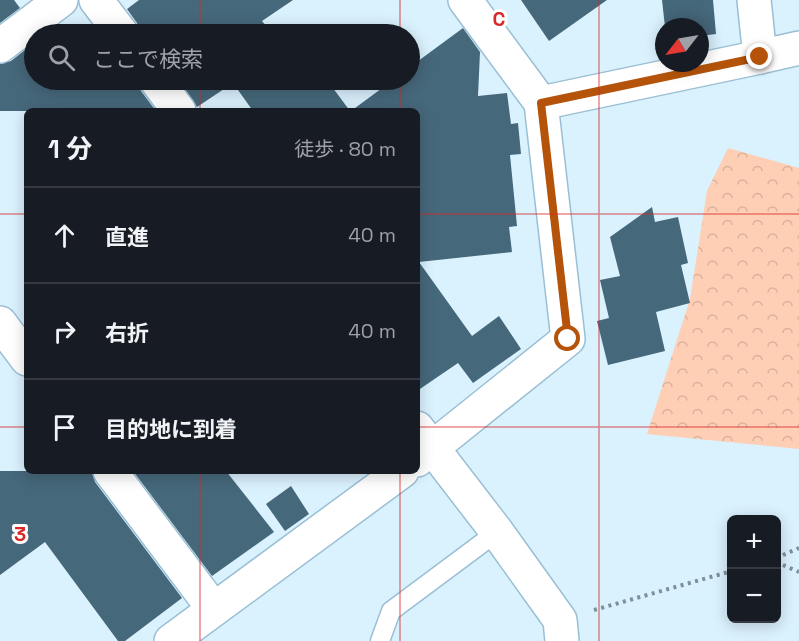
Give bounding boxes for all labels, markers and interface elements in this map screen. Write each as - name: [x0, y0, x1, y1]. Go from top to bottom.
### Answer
- text: C: [493, 6, 506, 32]
- north arrow: [655, 18, 709, 72]
- search box: [24, 24, 420, 90]
- icon: search: [45, 41, 78, 74]
- route end: [746, 43, 772, 69]
- text: ここで検索: [93, 45, 203, 73]
- text: 1 分: [48, 132, 92, 166]
- text: 徒歩 · 80 m: [294, 136, 396, 162]
- icon: ahead: [48, 219, 81, 252]
- text: 40 m: [348, 222, 396, 248]
- text: 直進: [105, 223, 149, 251]
- icon: right: [48, 315, 81, 348]
- text: 40 m: [348, 318, 396, 344]
- text: 右折: [105, 319, 149, 347]
- route start: [554, 325, 580, 351]
- icon: arrive: [48, 411, 81, 444]
- text: 目的地に到着: [105, 415, 237, 443]
- map controls: [727, 515, 781, 623]
- button: +: [727, 515, 781, 569]
- text: 3: [14, 521, 26, 547]
- button: −: [727, 569, 781, 623]

